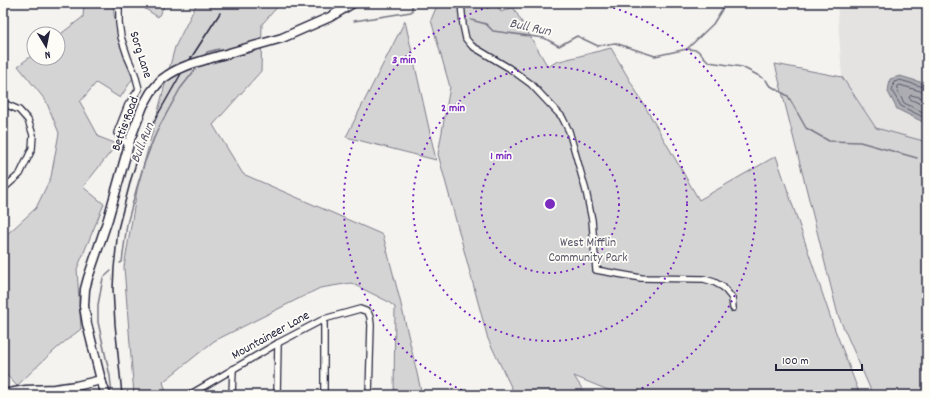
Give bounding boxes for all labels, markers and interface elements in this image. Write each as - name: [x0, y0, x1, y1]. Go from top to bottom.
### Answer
- water label: Bull Run: [507, 14, 553, 42]
- north arrow: [26, 26, 66, 66]
- street label: Sorg Lane: [124, 29, 157, 81]
- text: N: [43, 46, 51, 62]
- text: 3 min: [392, 52, 416, 69]
- street label: Bettis Road: [107, 94, 145, 154]
- text: 2 min: [441, 100, 465, 117]
- water label: Bull Run: [126, 119, 160, 166]
- text: 1 min: [490, 148, 512, 165]
- centre of rings: [543, 197, 557, 211]
- park label: West Mifflin Community Park: [548, 234, 628, 268]
- street label: Mountaineer Lane: [228, 307, 314, 365]
- scale bar: [776, 346, 862, 372]
- text: 100 m: [782, 353, 809, 370]

